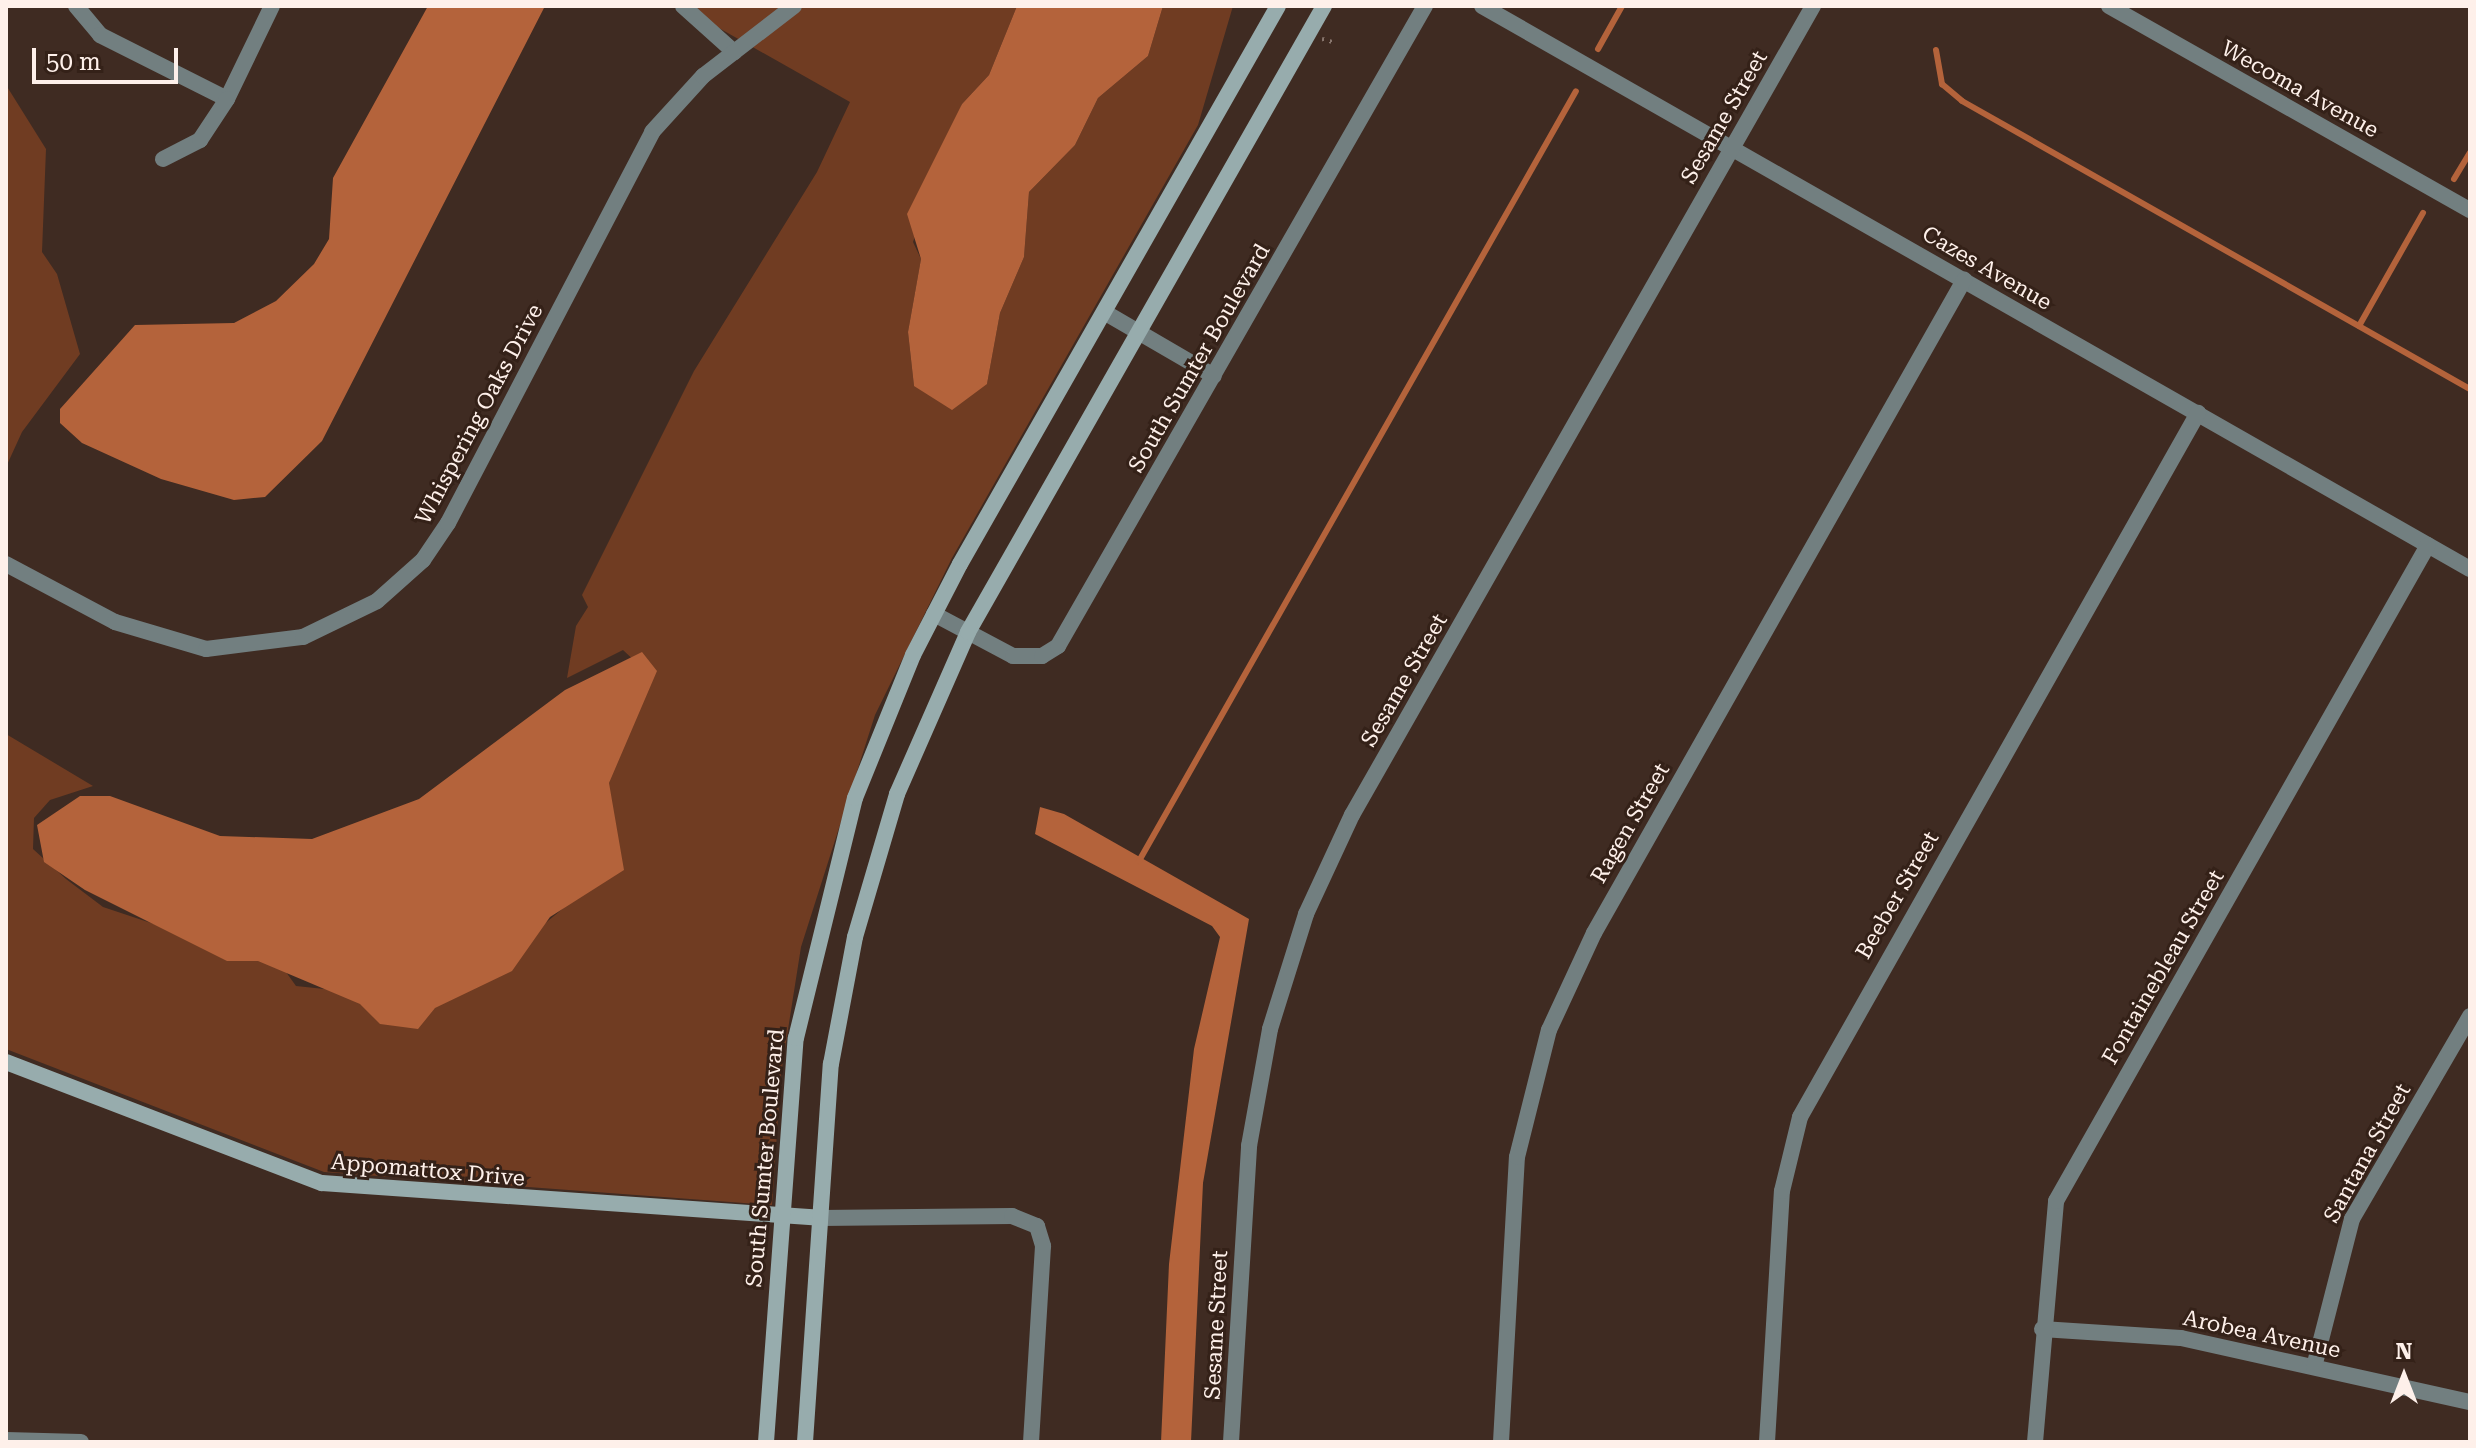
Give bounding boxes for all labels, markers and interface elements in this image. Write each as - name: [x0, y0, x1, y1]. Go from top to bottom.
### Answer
- scale bar: [36, 32, 182, 82]
- street label: Wecoma Avenue: [2217, 35, 2383, 143]
- street label: Sesame Street: [1675, 46, 1773, 188]
- text: 50 m: [46, 48, 101, 76]
- street label: Cazes Avenue: [1918, 220, 2056, 316]
- street label: South Sumter Boulevard: [1123, 239, 1275, 477]
- street label: Whispering Oaks Drive: [410, 299, 548, 529]
- street label: Sesame Street: [1355, 609, 1453, 751]
- street label: Ragen Street: [1585, 758, 1675, 888]
- street label: Beeber Street: [1850, 827, 1944, 963]
- street label: Fontainebleau Street: [2097, 865, 2229, 1069]
- street label: South Sumter Boulevard: [741, 1028, 789, 1288]
- street label: Santana Street: [2318, 1079, 2416, 1227]
- street label: Appomattox Drive: [330, 1148, 526, 1192]
- street label: Sesame Street: [1199, 1250, 1233, 1400]
- street label: Arobea Avenue: [2181, 1304, 2343, 1364]
- north arrow: [2364, 1336, 2444, 1416]
- text: N: [2396, 1339, 2412, 1364]

